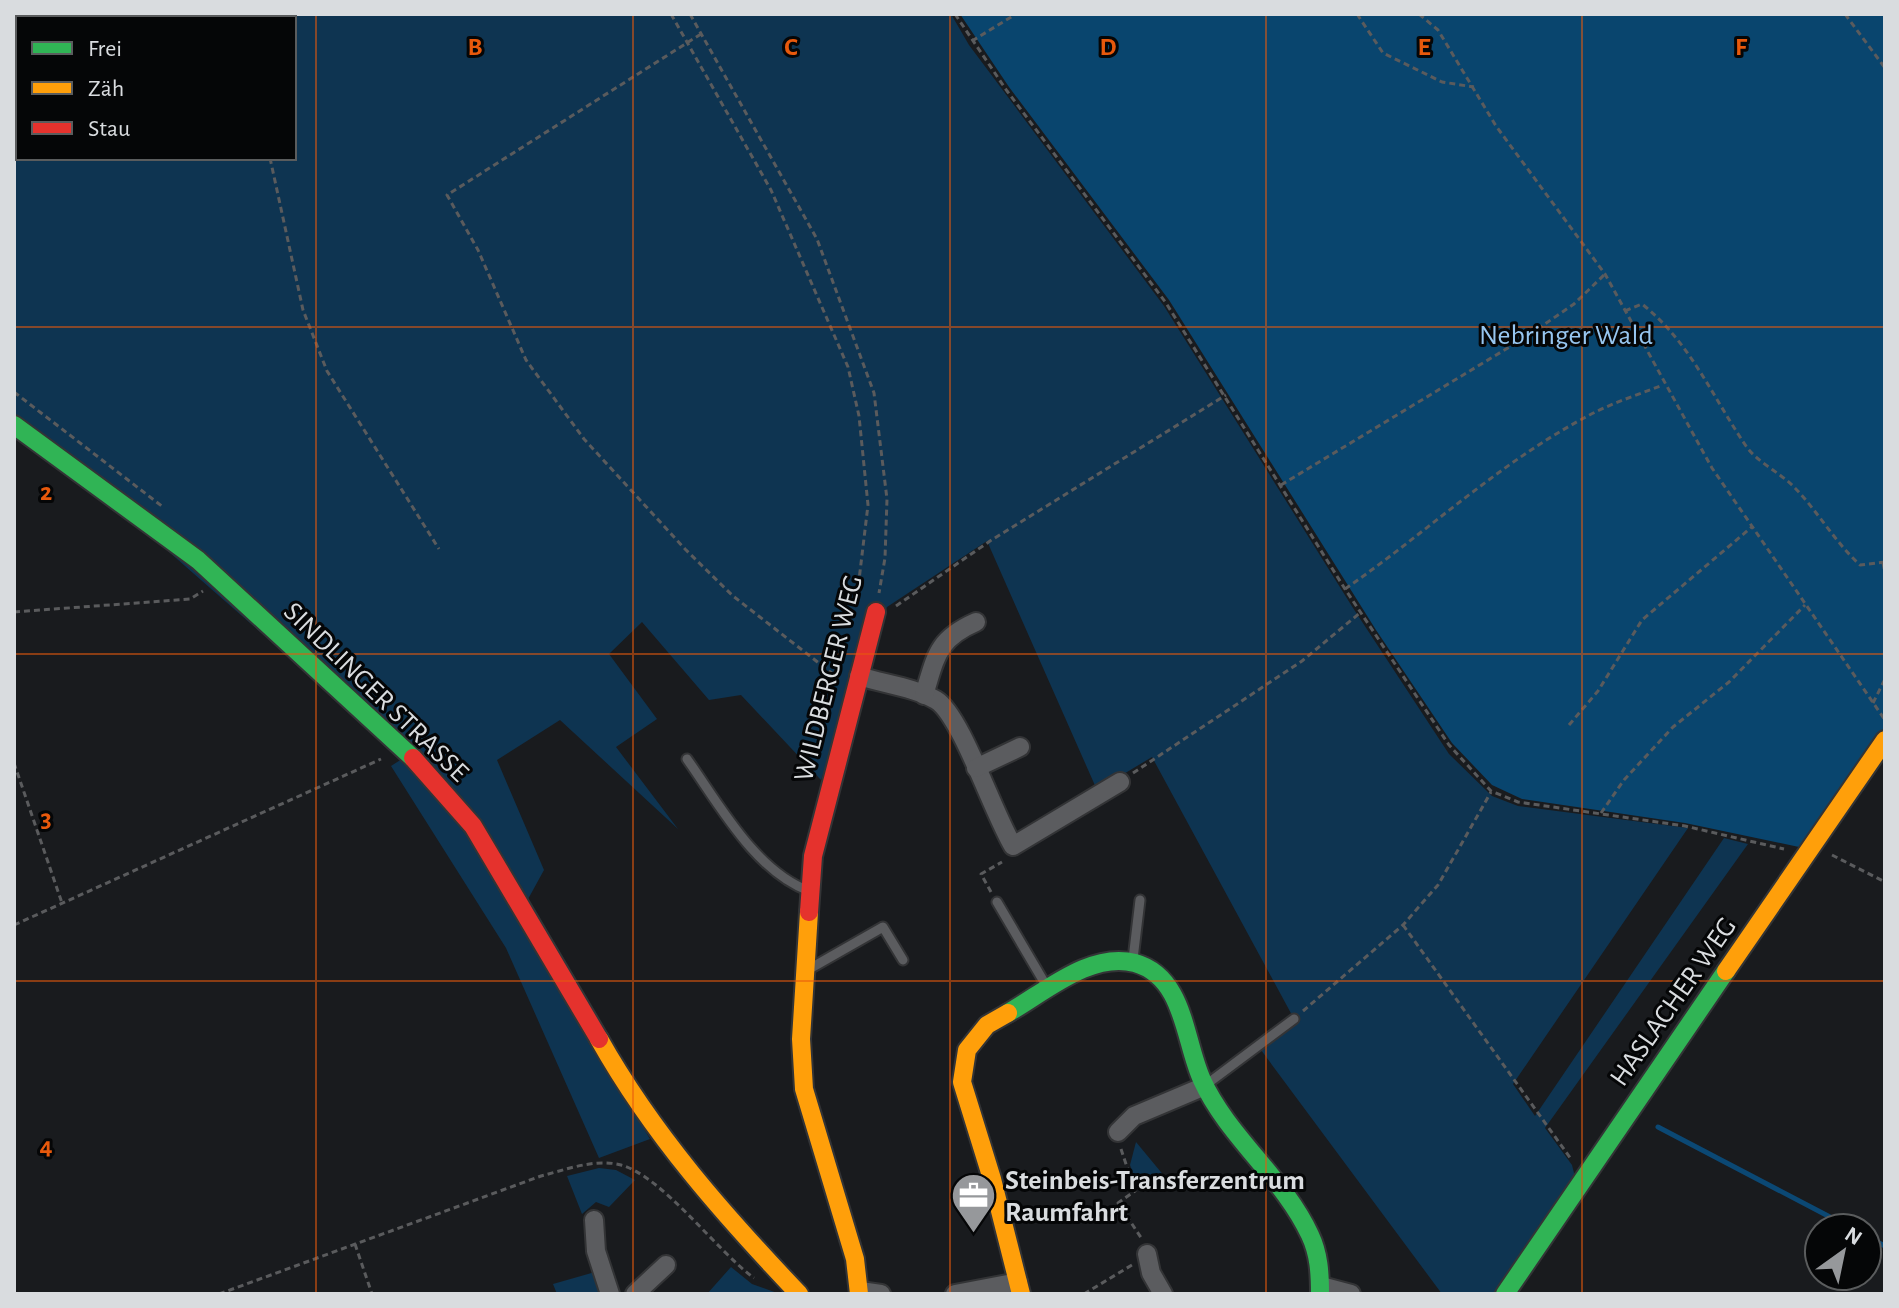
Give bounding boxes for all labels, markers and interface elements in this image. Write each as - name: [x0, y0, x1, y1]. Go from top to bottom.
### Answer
- legend: [16, 16, 296, 160]
- text: B: [467, 34, 483, 60]
- text: C: [784, 34, 798, 60]
- text: D: [1099, 34, 1117, 60]
- text: E: [1417, 34, 1431, 60]
- text: F: [1735, 34, 1748, 60]
- text: Frei: [88, 37, 122, 61]
- text: Zäh: [88, 77, 124, 101]
- text: Stau: [88, 117, 130, 141]
- park label: Nebringer Wald: [1479, 322, 1653, 350]
- text: 2: [40, 479, 52, 505]
- street label: WILDBERGER WEG: [790, 573, 868, 784]
- street label: SINDLINGER STRASSE: [278, 598, 473, 787]
- text: 3: [40, 806, 52, 832]
- street label: HASLACHER WEG: [1605, 913, 1742, 1091]
- text: 4: [39, 1133, 53, 1159]
- place label: Steinbeis-Transferzentrum Raumfahrt: [1005, 1167, 1305, 1227]
- office icon: Steinbeis-Transferzentrum Raumfahrt: [950, 1171, 998, 1234]
- north arrow: [1803, 1212, 1883, 1292]
- text: N: [1841, 1223, 1866, 1249]

